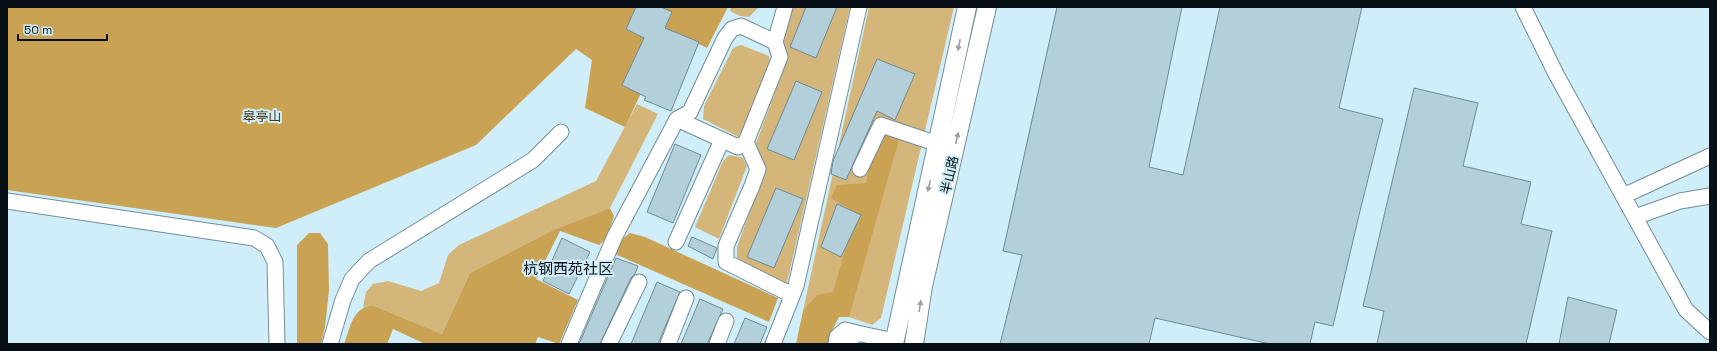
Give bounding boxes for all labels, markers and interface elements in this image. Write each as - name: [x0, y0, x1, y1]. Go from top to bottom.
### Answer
- scale bar: [18, 16, 107, 42]
- text: 50 m: [24, 22, 52, 38]
- one-way arrow: [955, 39, 961, 51]
- park label: 皋亭山: [242, 108, 282, 125]
- one-way arrow: [955, 131, 961, 144]
- street label: 半山路: [937, 154, 962, 196]
- one-way arrow: [925, 180, 931, 192]
- district label: 杭钢西苑社区: [523, 259, 613, 278]
- one-way arrow: [917, 299, 923, 312]

